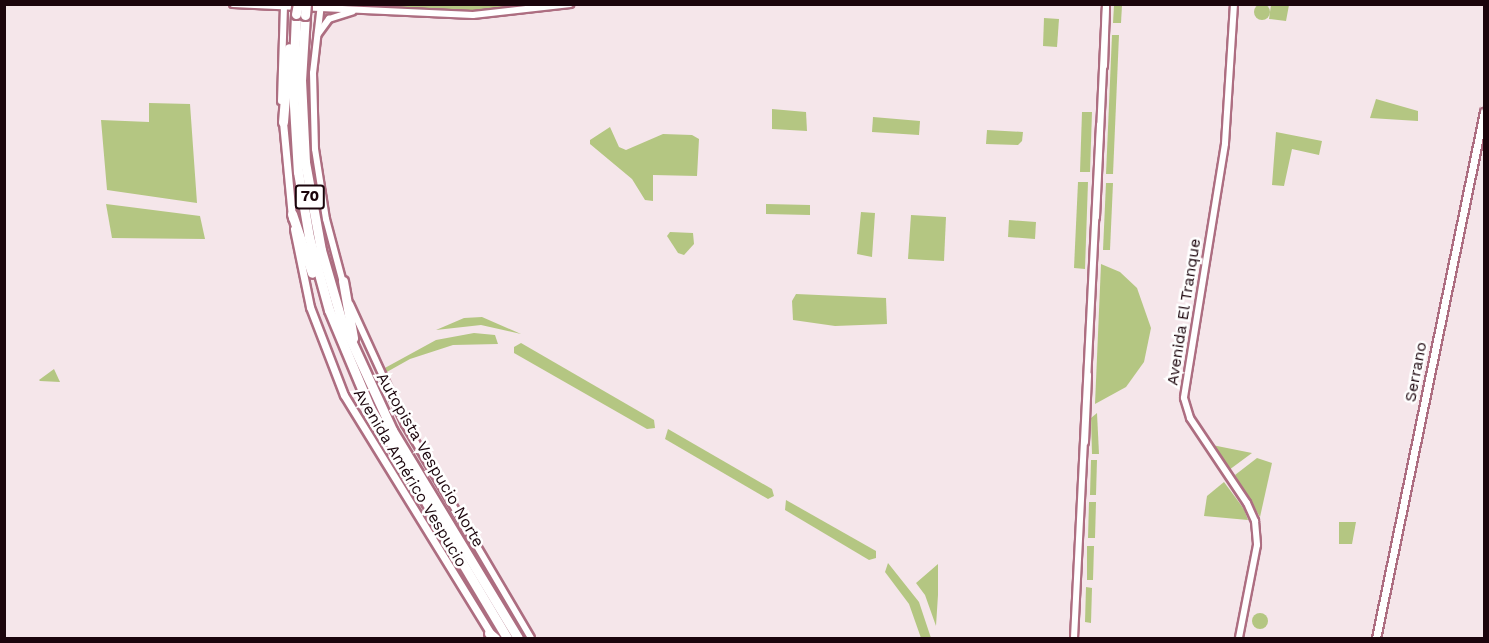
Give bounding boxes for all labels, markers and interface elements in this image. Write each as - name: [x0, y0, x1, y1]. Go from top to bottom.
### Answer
- road number: 70: [294, 185, 326, 209]
- street label: Avenida El Tranque: [1163, 237, 1205, 387]
- street label: Serrano: [1401, 340, 1431, 404]
- street label: Autopista Vespucio Norte: [372, 369, 488, 551]
- street label: Avenida Américo Vespucio: [349, 385, 471, 571]

